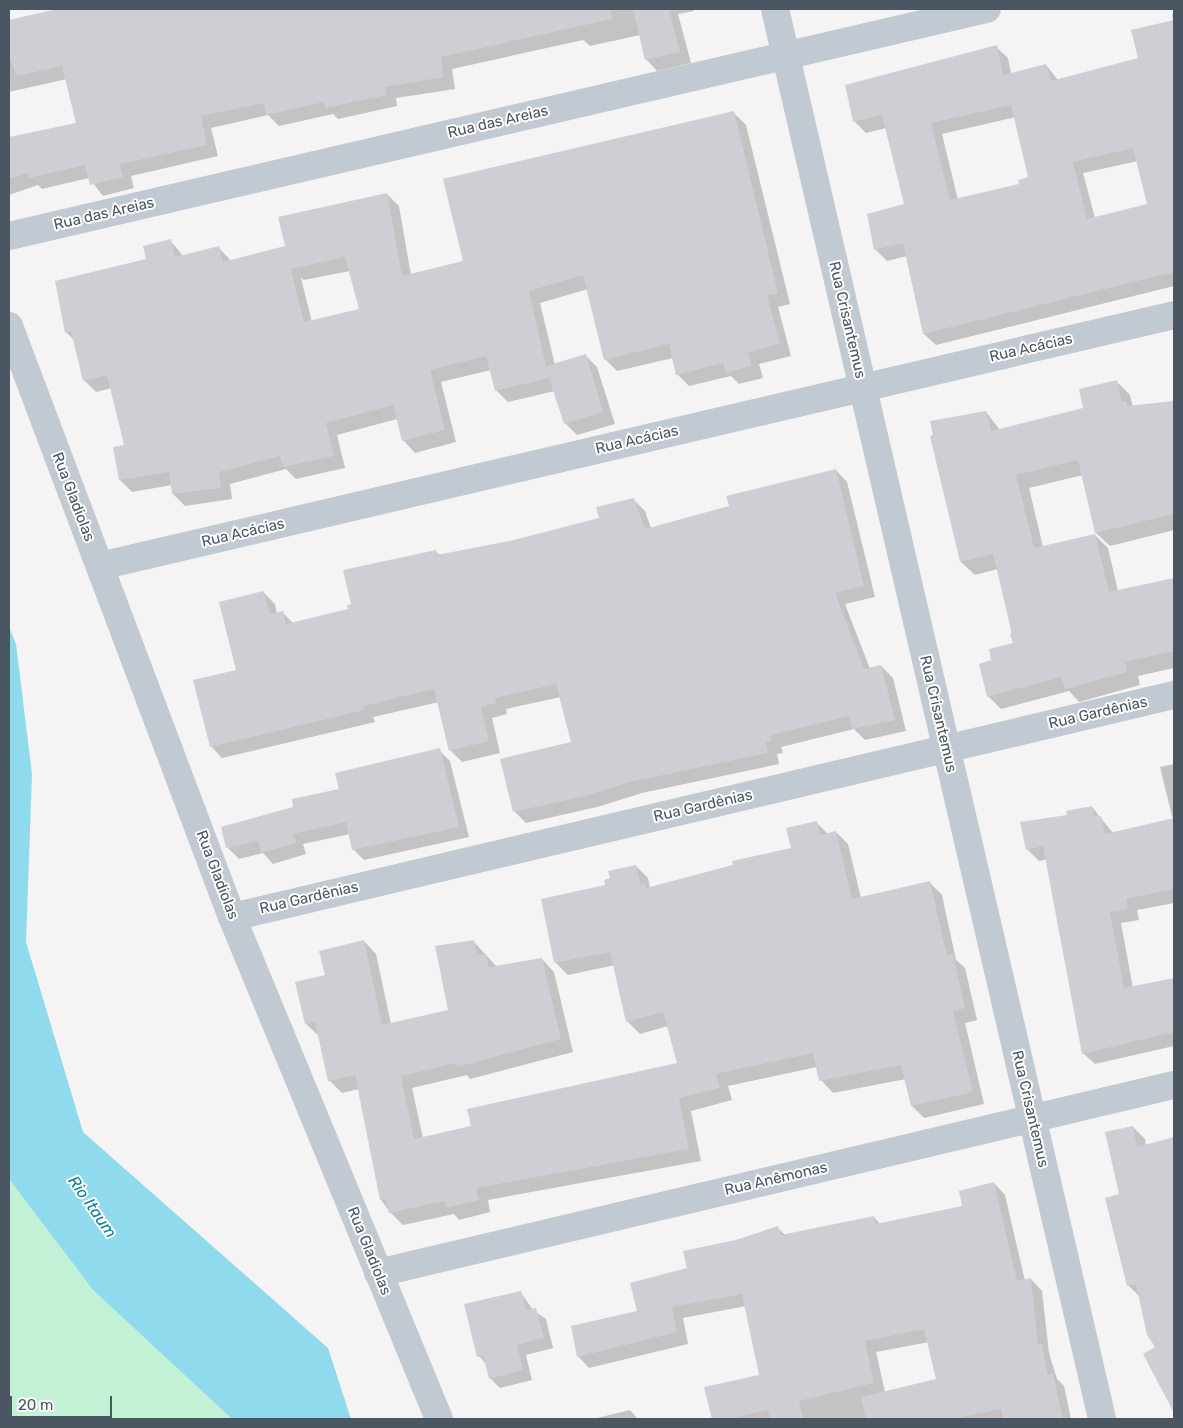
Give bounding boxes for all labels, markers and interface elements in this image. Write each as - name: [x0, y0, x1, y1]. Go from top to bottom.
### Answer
- street label: Rua das Areias: [446, 102, 550, 142]
- street label: Rua das Areias: [52, 194, 156, 234]
- street label: Rua Crisantemus: [825, 260, 869, 380]
- street label: Rua Acácias: [987, 330, 1075, 366]
- street label: Rua Acácias: [593, 422, 681, 458]
- street label: Rua Gladiolas: [48, 450, 98, 544]
- street label: Rua Acácias: [199, 515, 287, 551]
- street label: Rua Crisantemus: [916, 654, 960, 774]
- street label: Rua Gardênias: [1047, 693, 1149, 733]
- street label: Rua Gardênias: [652, 786, 754, 826]
- street label: Rua Gladiolas: [192, 828, 242, 922]
- street label: Rua Gardênias: [258, 878, 360, 918]
- street label: Rua Crisantemus: [1008, 1049, 1052, 1169]
- street label: Rua Anêmonas: [723, 1158, 829, 1200]
- water label: Rio Itaum: [64, 1172, 120, 1242]
- street label: Rua Gladiolas: [343, 1204, 395, 1298]
- scale bar: [12, 1386, 115, 1418]
- text: 20 m: [18, 1396, 53, 1414]

